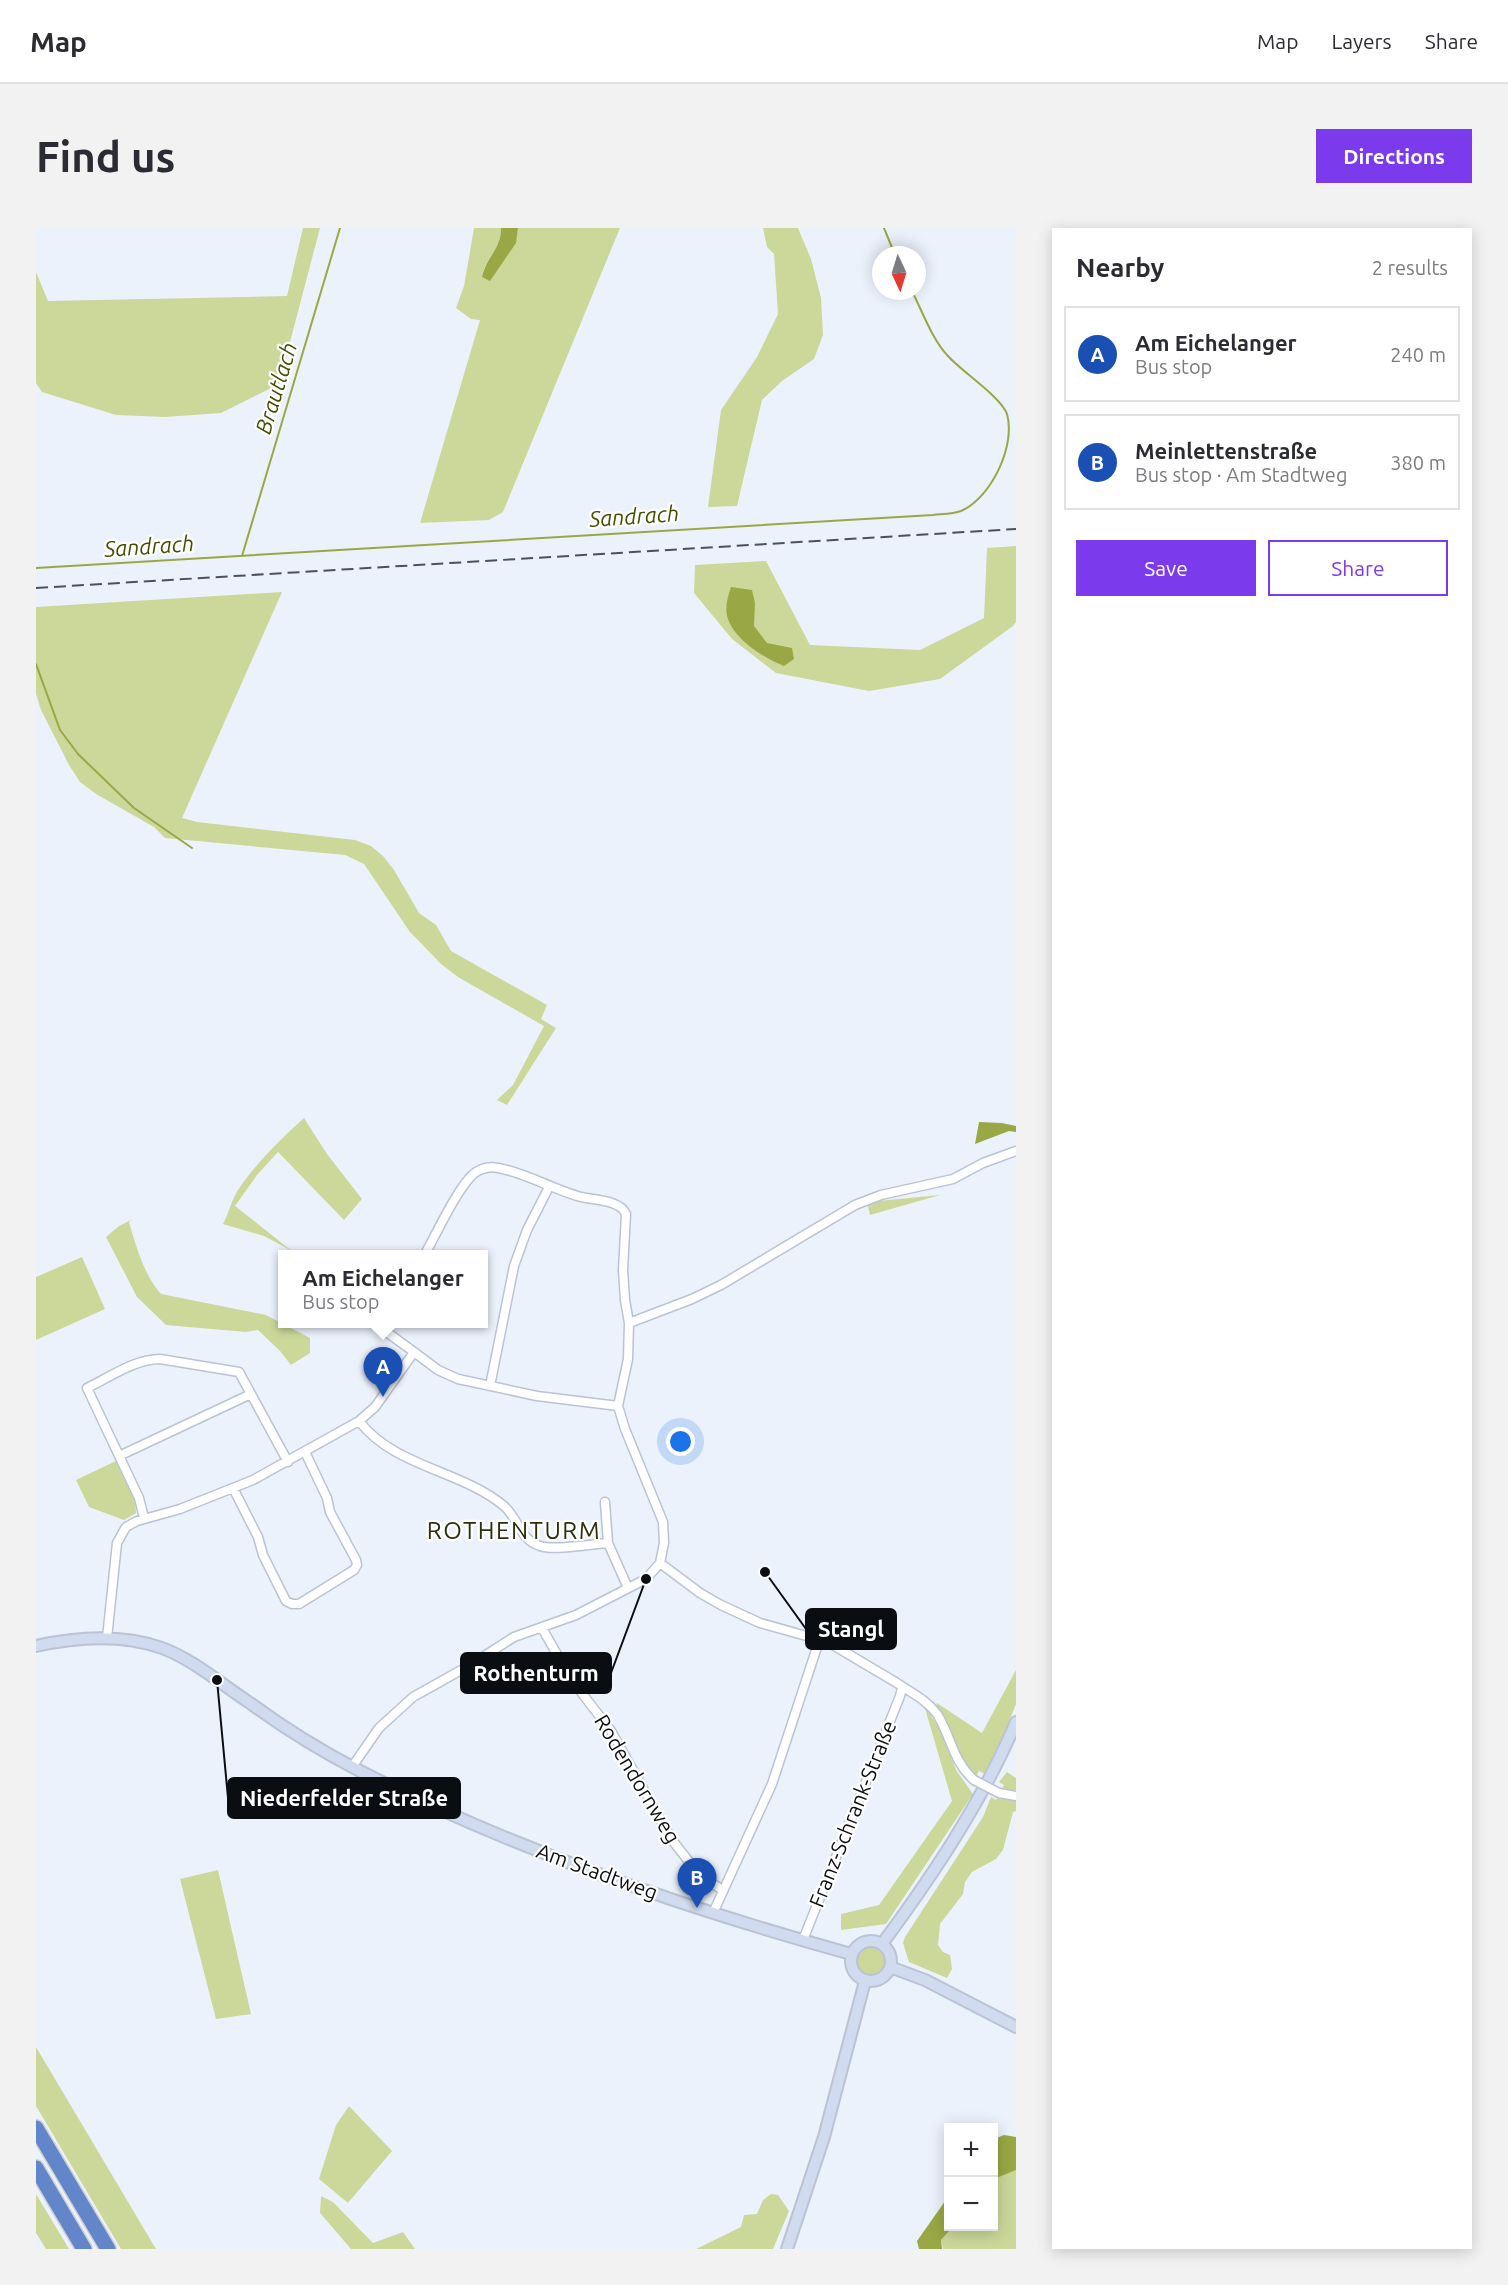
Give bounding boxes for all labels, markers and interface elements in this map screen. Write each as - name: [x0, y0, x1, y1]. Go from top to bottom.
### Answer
- text: Map: [30, 26, 87, 57]
- text: Map: [1257, 29, 1298, 53]
- text: Layers: [1331, 29, 1392, 53]
- text: Share: [1425, 29, 1478, 53]
- button: Directions: [1316, 129, 1472, 183]
- text: Find us: [36, 133, 175, 180]
- north arrow: [872, 246, 926, 300]
- text: Nearby: [1076, 253, 1164, 282]
- text: 2 results: [1372, 256, 1448, 279]
- text: Am Eichelanger: [1135, 330, 1297, 355]
- water label: Brautlach: [250, 339, 301, 437]
- text: A: [1090, 343, 1105, 366]
- text: 240 m: [1390, 343, 1446, 366]
- text: Bus stop: [1135, 355, 1212, 378]
- text: Meinlettenstraße: [1135, 438, 1317, 463]
- text: B: [1091, 451, 1104, 474]
- text: 380 m: [1390, 451, 1446, 474]
- text: Bus stop · Am Stadtweg: [1135, 463, 1347, 486]
- water label: Sandrach: [587, 500, 680, 531]
- water label: Sandrach: [102, 530, 195, 561]
- button: Save: [1076, 540, 1256, 596]
- button: Share: [1268, 540, 1448, 596]
- popup: [278, 1250, 488, 1328]
- text: Am Eichelanger: [302, 1265, 464, 1290]
- text: Bus stop: [302, 1290, 379, 1313]
- pin: A: [364, 1348, 402, 1397]
- your location: [666, 1427, 695, 1456]
- district label: ROTHENTURM: [427, 1517, 601, 1544]
- callout: Stangl: [806, 1609, 896, 1649]
- text: Stangl: [818, 1616, 884, 1641]
- callout: Rothenturm: [461, 1653, 611, 1693]
- text: Rothenturm: [473, 1660, 599, 1685]
- street label: Rodendornweg: [590, 1710, 686, 1847]
- street label: Franz-Schrank-Straße: [804, 1717, 901, 1910]
- callout: Niederfelder Straße: [228, 1778, 460, 1818]
- text: Niederfelder Straße: [240, 1785, 448, 1810]
- street label: Am Stadtweg: [534, 1838, 661, 1904]
- pin: B: [678, 1858, 716, 1908]
- map controls: [944, 2123, 998, 2231]
- button: +: [944, 2123, 998, 2177]
- button: −: [944, 2177, 998, 2231]

